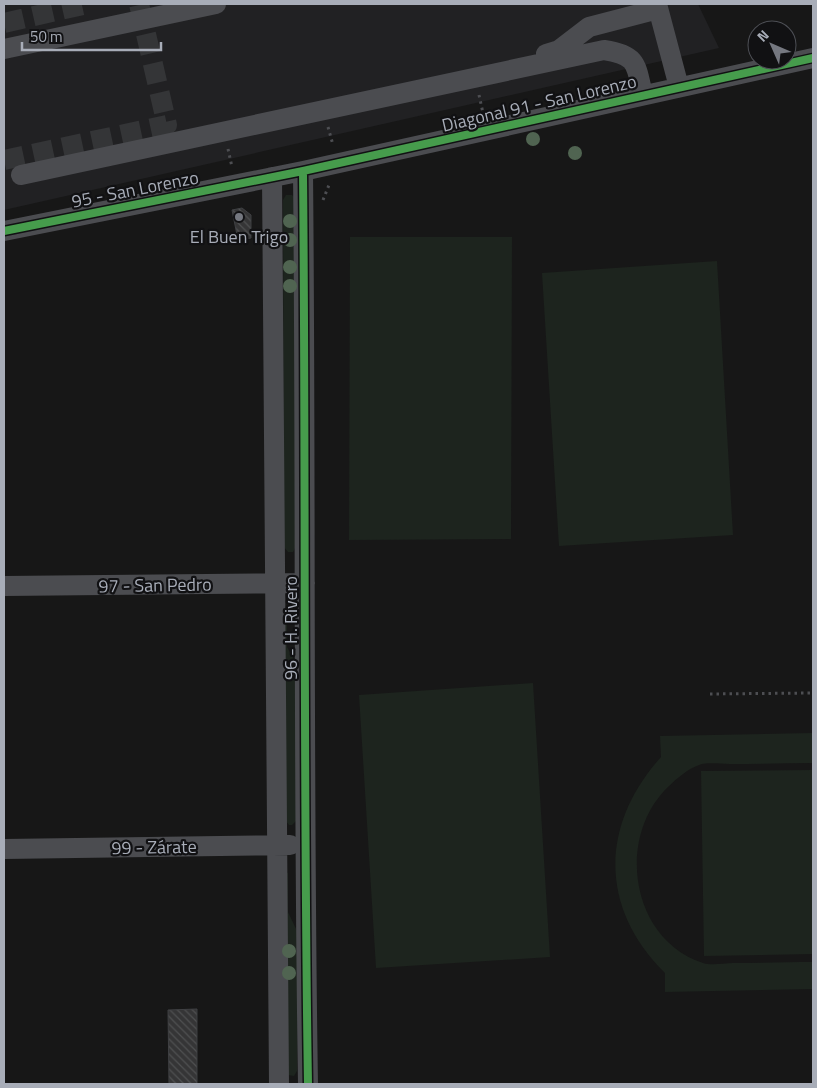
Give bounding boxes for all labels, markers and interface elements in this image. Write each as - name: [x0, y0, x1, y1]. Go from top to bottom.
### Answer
- scale bar: [22, 20, 161, 52]
- north arrow: [747, 20, 797, 70]
- text: 50 m: [30, 25, 63, 48]
- text: N: [752, 25, 773, 46]
- street label: Diagonal 91 - San Lorenzo: [439, 67, 639, 139]
- street label: 95 - San Lorenzo: [69, 163, 201, 215]
- marker: El Buen Trigo: [233, 211, 245, 223]
- place label: El Buen Trigo: [190, 223, 288, 250]
- street label: 97 - San Pedro: [98, 571, 212, 599]
- street label: 96 - H. Rivero: [277, 576, 304, 680]
- street label: 99 - Zárate: [111, 833, 197, 861]

